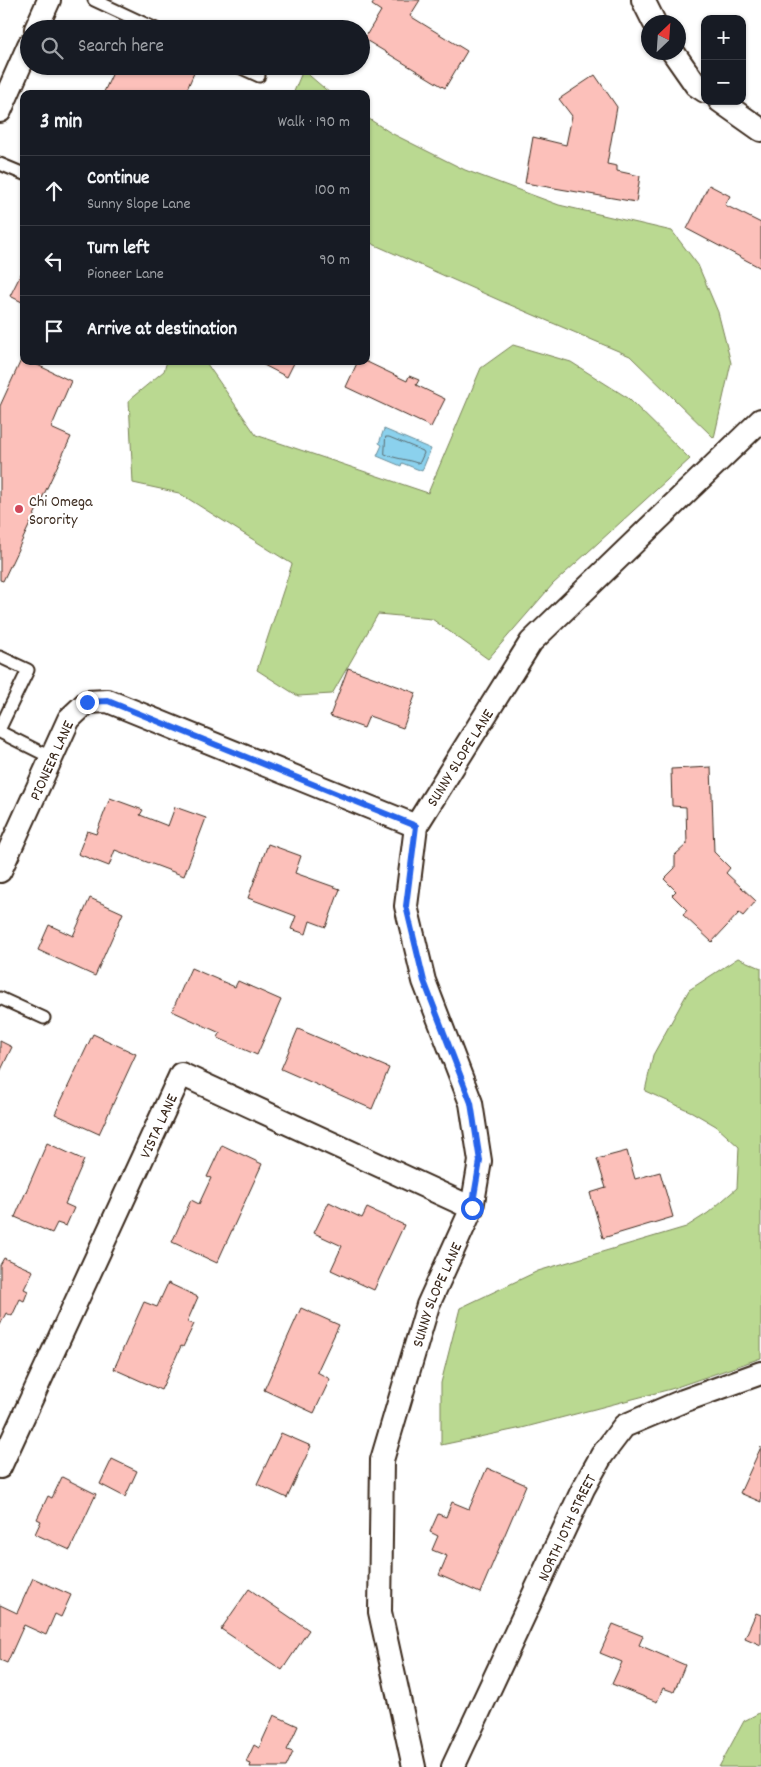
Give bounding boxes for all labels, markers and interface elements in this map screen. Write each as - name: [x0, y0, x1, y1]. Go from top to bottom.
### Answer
- north arrow: [641, 15, 686, 60]
- map controls: [701, 15, 746, 105]
- button: +: [701, 15, 746, 60]
- search box: [20, 20, 370, 75]
- icon: search: [38, 34, 66, 62]
- text: Search here: [78, 34, 164, 61]
- button: −: [701, 60, 746, 105]
- text: 3 min: [40, 108, 82, 138]
- text: Walk · 190 m: [278, 111, 350, 134]
- text: Continue: [87, 166, 149, 193]
- icon: ahead: [40, 177, 68, 205]
- text: 100 m: [314, 179, 350, 202]
- text: Sunny Slope Lane: [87, 193, 190, 216]
- text: Turn left: [87, 236, 150, 263]
- icon: left: [40, 247, 68, 275]
- text: 90 m: [319, 249, 350, 272]
- text: Pioneer Lane: [87, 263, 164, 286]
- icon: arrive: [40, 317, 68, 345]
- text: Arrive at destination: [87, 317, 237, 344]
- place label: Chi Omega Sorority: [29, 491, 93, 532]
- marker: Chi Omega Sorority: [13, 503, 25, 515]
- route end: [76, 691, 99, 714]
- street label: SUNNY SLOPE LANE: [422, 704, 501, 812]
- street label: PIONEER LANE: [25, 716, 81, 805]
- street label: VISTA LANE: [135, 1090, 185, 1163]
- route start: [461, 1197, 484, 1220]
- street label: SUNNY SLOPE LANE: [407, 1238, 469, 1350]
- street label: NORTH 10TH STREET: [533, 1470, 603, 1585]

